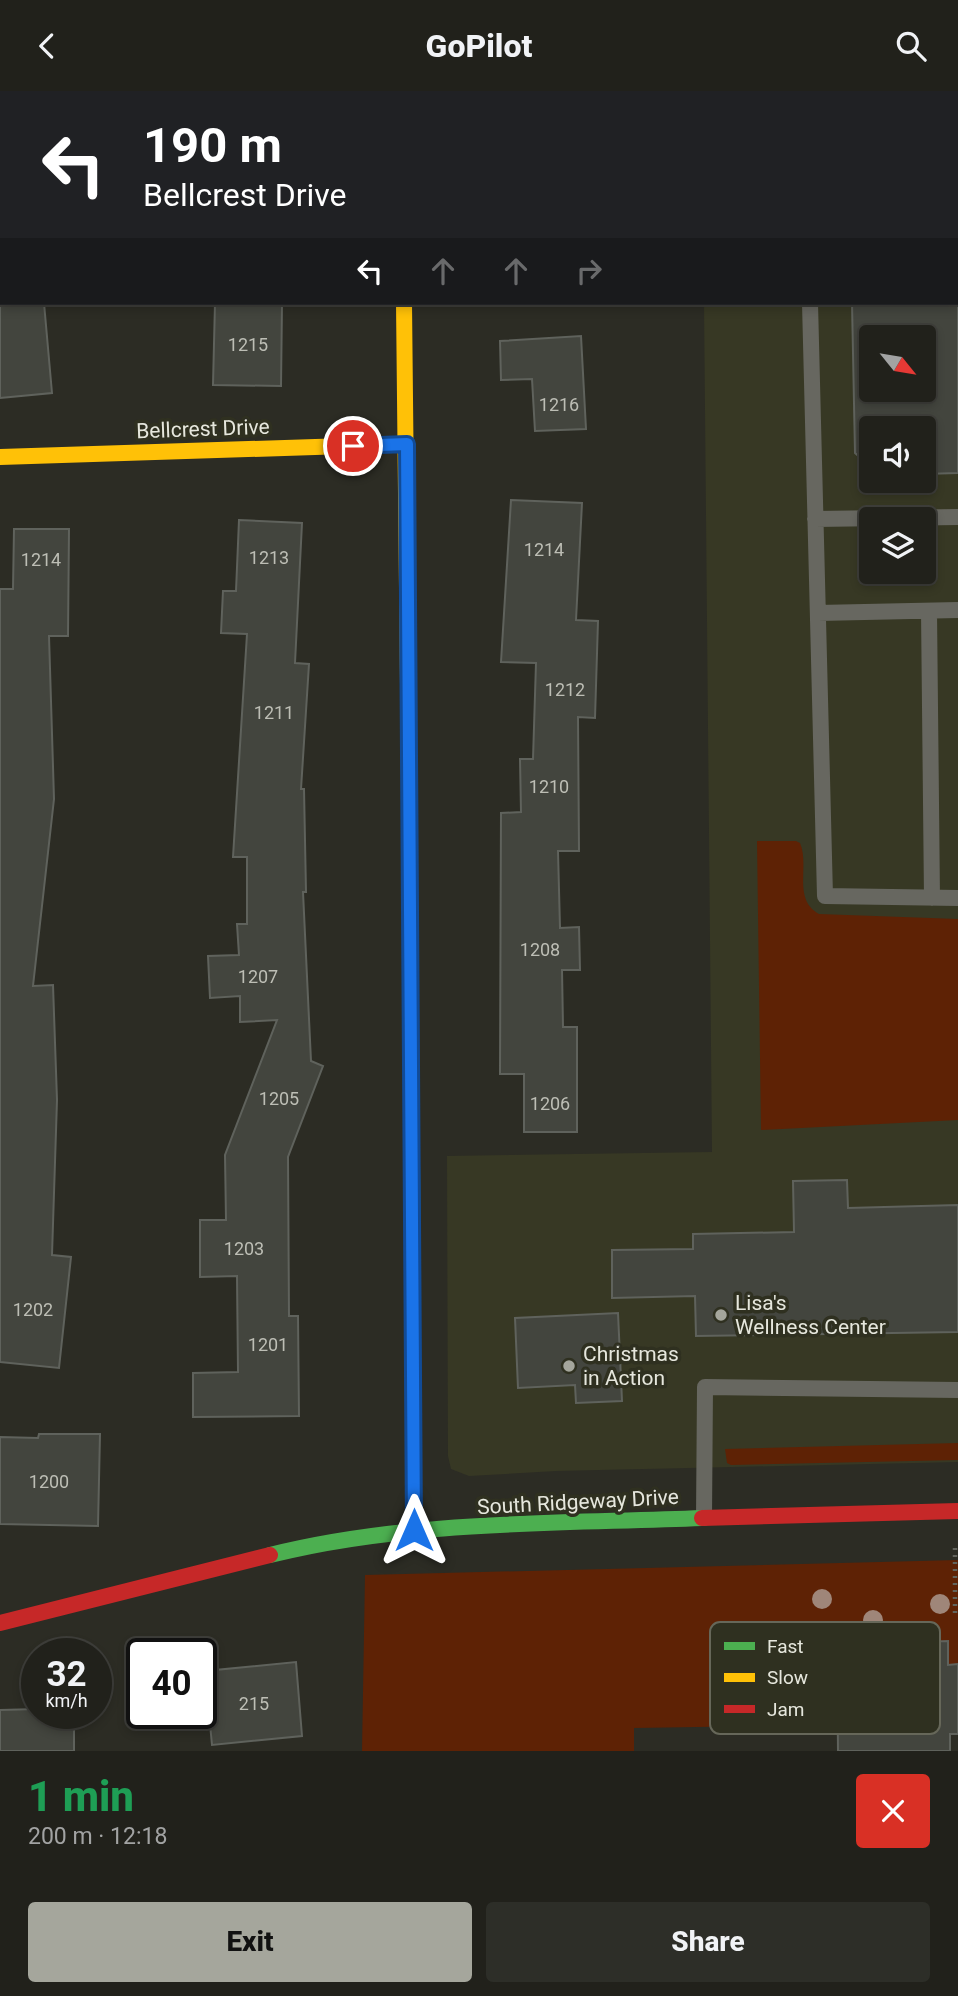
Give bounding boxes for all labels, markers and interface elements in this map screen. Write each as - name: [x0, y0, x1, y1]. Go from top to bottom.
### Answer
- icon: back: [28, 27, 66, 65]
- text: GoPilot: [426, 27, 532, 65]
- icon: search: [892, 27, 930, 65]
- text: 190 m: [143, 117, 282, 174]
- icon: left: [28, 119, 119, 210]
- text: Bellcrest Drive: [143, 176, 347, 214]
- icon: left: [351, 252, 389, 290]
- icon: ahead: [424, 252, 462, 290]
- icon: ahead: [497, 252, 535, 290]
- icon: right: [570, 252, 608, 290]
- north arrow: [859, 325, 936, 403]
- map controls: [859, 325, 936, 584]
- house number: 1215: [228, 334, 268, 355]
- house number: 1216: [539, 394, 579, 415]
- street label: Bellcrest Drive: [136, 415, 270, 443]
- pin: [323, 416, 383, 476]
- button: sound: [859, 416, 936, 493]
- icon: arrive: [334, 427, 372, 465]
- button: layers: [859, 507, 936, 584]
- house number: 1214: [524, 539, 564, 560]
- house number: 1213: [249, 547, 289, 568]
- house number: 1214: [21, 549, 61, 570]
- house number: 1212: [545, 679, 585, 700]
- house number: 1211: [254, 702, 294, 723]
- house number: 1210: [529, 776, 569, 797]
- house number: 1208: [520, 939, 560, 960]
- house number: 1207: [238, 966, 278, 987]
- house number: 1205: [259, 1088, 299, 1109]
- house number: 1206: [530, 1093, 570, 1114]
- house number: 1203: [224, 1238, 264, 1259]
- place label: Lisa's Wellness Center: [735, 1291, 886, 1339]
- house number: 1202: [13, 1299, 53, 1320]
- marker: Lisa's Wellness Center: [713, 1307, 729, 1323]
- house number: 1201: [248, 1334, 288, 1355]
- place label: Christmas in Action: [583, 1342, 679, 1390]
- marker: Christmas in Action: [561, 1358, 577, 1374]
- house number: 1200: [29, 1471, 69, 1492]
- street label: South Ridgeway Drive: [477, 1485, 679, 1519]
- position arrow: [377, 1493, 451, 1567]
- legend: [710, 1622, 940, 1734]
- text: Fast: [767, 1635, 804, 1658]
- speed limit sign: 40: [126, 1638, 217, 1729]
- text: 32: [46, 1654, 87, 1695]
- text: Slow: [767, 1666, 808, 1689]
- text: km/h: [45, 1690, 88, 1711]
- house number: 215: [239, 1693, 269, 1714]
- text: Jam: [767, 1698, 804, 1721]
- text: 1 min: [28, 1772, 134, 1821]
- button: close: [856, 1774, 930, 1848]
- text: 200 m · 12:18: [28, 1823, 167, 1850]
- button: Exit: [28, 1902, 472, 1982]
- button: Share: [486, 1902, 930, 1982]

